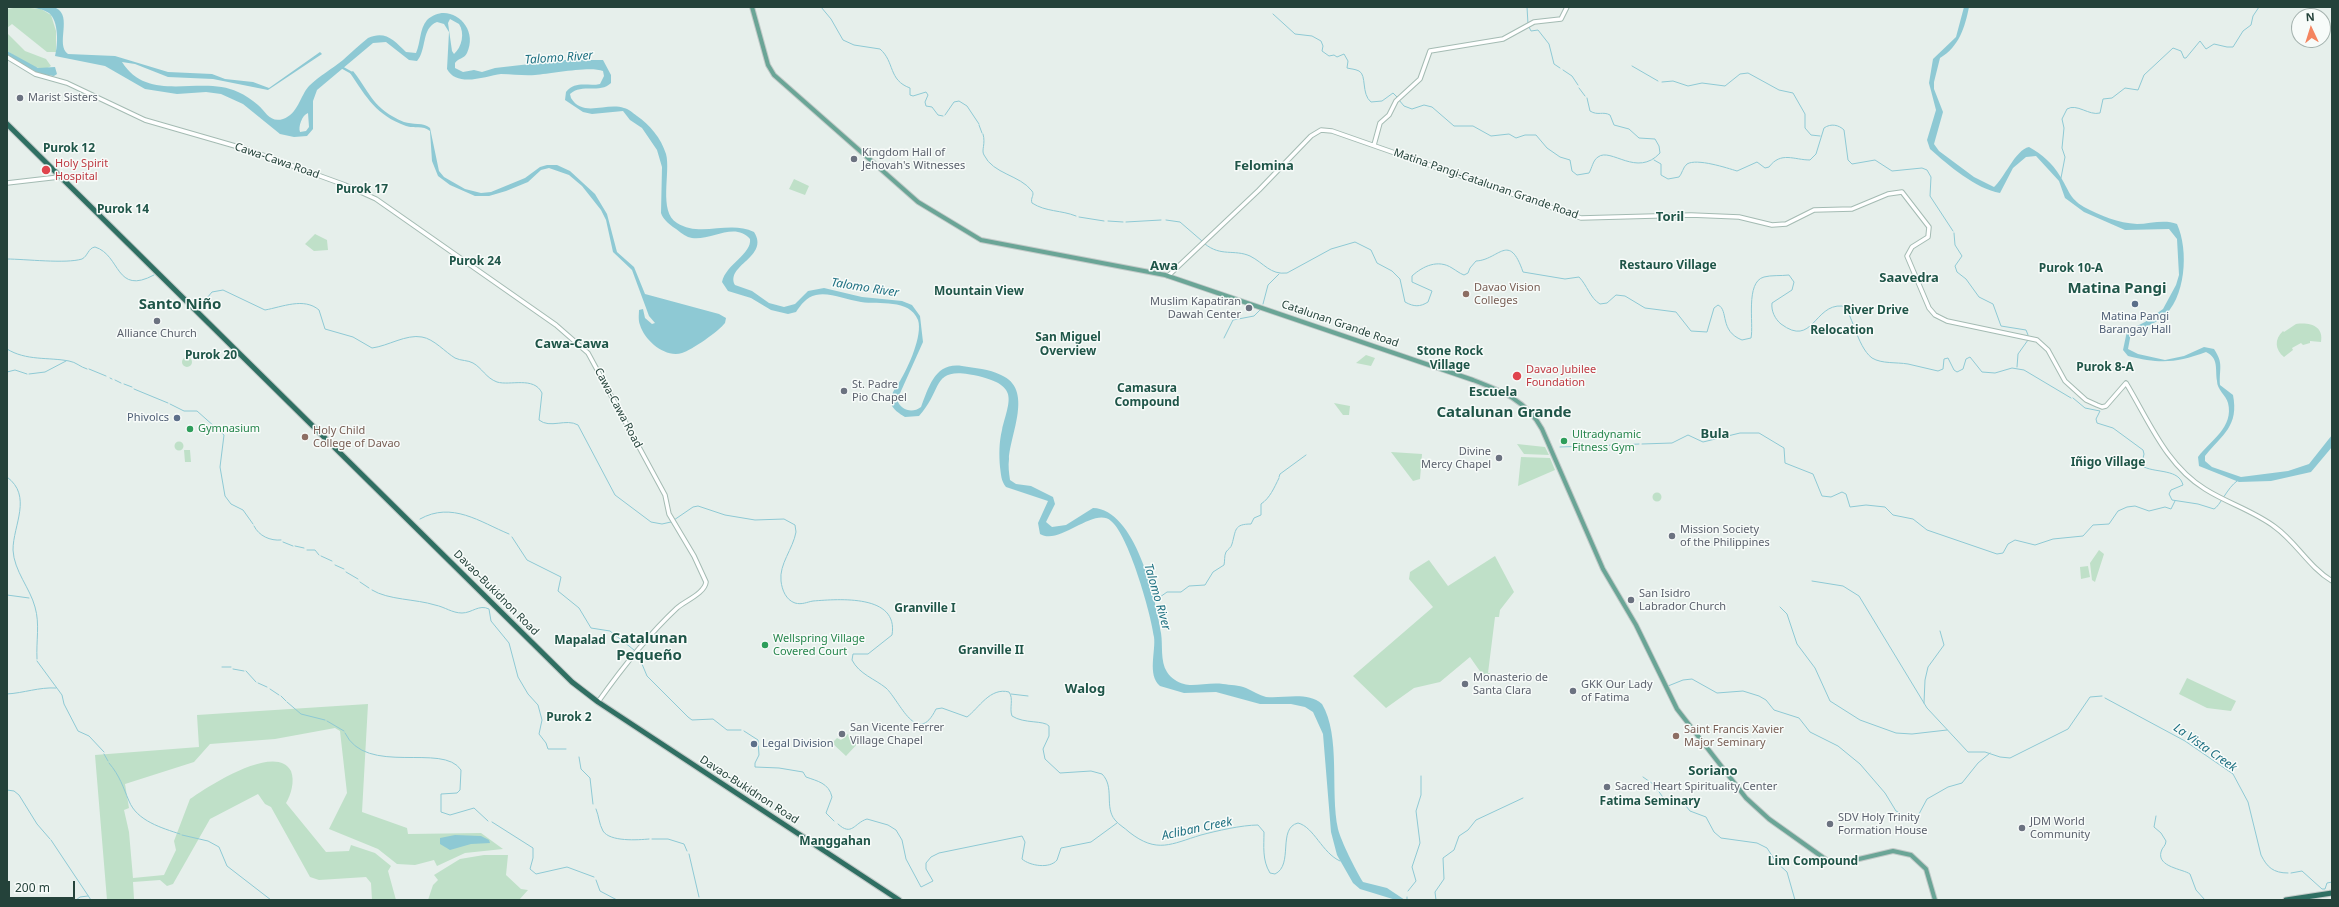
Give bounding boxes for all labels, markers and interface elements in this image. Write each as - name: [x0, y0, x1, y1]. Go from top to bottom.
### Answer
- north arrow: [2291, 8, 2331, 48]
- text: N: [2305, 9, 2315, 24]
- water label: Talomo River: [524, 48, 594, 68]
- place label: Marist Sisters: [28, 91, 98, 105]
- marker: Marist Sisters: [15, 93, 25, 103]
- street label: Cawa-Cawa Road: [233, 140, 321, 182]
- district label: Purok 12: [43, 142, 95, 156]
- place label: Kingdom Hall of Jehovah's Witnesses: [862, 146, 965, 172]
- street label: Matina Pangi-Catalunan Grande Road: [1392, 146, 1580, 222]
- marker: Kingdom Hall of Jehovah's Witnesses: [849, 154, 859, 164]
- place label: Holy Spirit Hospital: [55, 157, 108, 183]
- district label: Felomina: [1234, 158, 1294, 174]
- marker: Holy Spirit Hospital: [40, 164, 52, 176]
- district label: Purok 17: [336, 183, 388, 197]
- district label: Purok 14: [97, 203, 149, 217]
- district label: Toril: [1656, 209, 1684, 225]
- district label: Purok 24: [449, 255, 501, 269]
- district label: Awa: [1150, 258, 1178, 274]
- district label: Restauro Village: [1619, 259, 1717, 273]
- district label: Purok 10-A: [2039, 262, 2103, 276]
- district label: Saavedra: [1879, 270, 1939, 286]
- water label: Talomo River: [830, 276, 900, 300]
- district label: Matina Pangi: [2068, 280, 2166, 298]
- place label: Davao Vision Colleges: [1474, 281, 1540, 307]
- district label: Mountain View: [934, 285, 1024, 299]
- marker: Davao Vision Colleges: [1461, 289, 1471, 299]
- place label: Muslim Kapatiran Dawah Center: [1150, 295, 1241, 321]
- district label: Santo Niño: [139, 296, 221, 314]
- street label: Catalunan Grande Road: [1280, 298, 1400, 350]
- marker: Matina Pangi Barangay Hall: [2130, 299, 2140, 309]
- marker: Muslim Kapatiran Dawah Center: [1244, 303, 1254, 313]
- district label: River Drive: [1843, 304, 1909, 318]
- place label: Matina Pangi Barangay Hall: [2099, 310, 2171, 336]
- marker: Alliance Church: [152, 316, 162, 326]
- district label: Relocation: [1810, 324, 1874, 338]
- place label: Alliance Church: [117, 327, 197, 341]
- district label: San Miguel Overview: [1035, 331, 1101, 359]
- district label: Cawa-Cawa: [535, 336, 609, 352]
- district label: Stone Rock Village: [1417, 345, 1483, 373]
- district label: Purok 20: [185, 349, 237, 363]
- district label: Purok 8-A: [2076, 361, 2134, 375]
- place label: Davao Jubilee Foundation: [1526, 363, 1596, 389]
- street label: Cawa-Cawa Road: [591, 366, 645, 450]
- marker: Davao Jubilee Foundation: [1511, 370, 1523, 382]
- place label: St. Padre Pio Chapel: [852, 378, 907, 404]
- district label: Camasura Compound: [1114, 382, 1180, 410]
- district label: Escuela: [1469, 384, 1517, 400]
- marker: St. Padre Pio Chapel: [839, 386, 849, 396]
- district label: Catalunan Grande: [1436, 404, 1572, 422]
- place label: Phivolcs: [127, 411, 169, 425]
- marker: Phivolcs: [172, 413, 182, 423]
- place label: Gymnasium: [198, 422, 260, 436]
- marker: Gymnasium: [185, 424, 195, 434]
- place label: Holy Child College of Davao: [313, 424, 400, 450]
- district label: Bula: [1701, 426, 1729, 442]
- place label: Ultradynamic Fitness Gym: [1572, 428, 1641, 454]
- marker: Holy Child College of Davao: [300, 432, 310, 442]
- marker: Ultradynamic Fitness Gym: [1559, 436, 1569, 446]
- place label: Divine Mercy Chapel: [1421, 445, 1491, 471]
- marker: Divine Mercy Chapel: [1494, 453, 1504, 463]
- district label: Iñigo Village: [2071, 456, 2145, 470]
- place label: Mission Society of the Philippines: [1680, 523, 1770, 549]
- marker: Mission Society of the Philippines: [1667, 531, 1677, 541]
- street label: Davao-Bukidnon Road: [451, 548, 541, 638]
- water label: Talomo River: [1141, 562, 1173, 632]
- place label: San Isidro Labrador Church: [1639, 587, 1726, 613]
- marker: San Isidro Labrador Church: [1626, 595, 1636, 605]
- district label: Granville I: [894, 602, 956, 616]
- district label: Catalunan Pequeño: [611, 630, 687, 665]
- place label: Wellspring Village Covered Court: [773, 632, 865, 658]
- district label: Mapalad: [554, 634, 606, 648]
- marker: Wellspring Village Covered Court: [760, 640, 770, 650]
- district label: Granville II: [958, 644, 1024, 658]
- place label: Monasterio de Santa Clara: [1473, 671, 1548, 697]
- place label: GKK Our Lady of Fatima: [1581, 678, 1653, 704]
- marker: Monasterio de Santa Clara: [1460, 679, 1470, 689]
- district label: Walog: [1065, 681, 1105, 697]
- marker: GKK Our Lady of Fatima: [1568, 686, 1578, 696]
- district label: Purok 2: [546, 711, 592, 725]
- place label: San Vicente Ferrer Village Chapel: [850, 721, 944, 747]
- water label: La Vista Creek: [2171, 721, 2239, 775]
- place label: Saint Francis Xavier Major Seminary: [1684, 723, 1784, 749]
- marker: San Vicente Ferrer Village Chapel: [837, 729, 847, 739]
- marker: Saint Francis Xavier Major Seminary: [1671, 731, 1681, 741]
- place label: Legal Division: [762, 737, 833, 751]
- marker: Legal Division: [749, 739, 759, 749]
- street label: Davao-Bukidnon Road: [697, 753, 801, 827]
- district label: Soriano: [1688, 763, 1738, 779]
- place label: Sacred Heart Spirituality Center: [1615, 780, 1777, 794]
- marker: Sacred Heart Spirituality Center: [1602, 782, 1612, 792]
- district label: Fatima Seminary: [1600, 795, 1700, 809]
- place label: SDV Holy Trinity Formation House: [1838, 811, 1928, 837]
- water label: Acliban Creek: [1160, 815, 1234, 843]
- place label: JDM World Community: [2030, 815, 2090, 841]
- marker: SDV Holy Trinity Formation House: [1825, 819, 1835, 829]
- marker: JDM World Community: [2017, 823, 2027, 833]
- district label: Manggahan: [799, 835, 871, 849]
- district label: Lim Compound: [1768, 855, 1858, 869]
- scale bar: [10, 873, 77, 899]
- text: 200 m: [15, 879, 50, 896]

